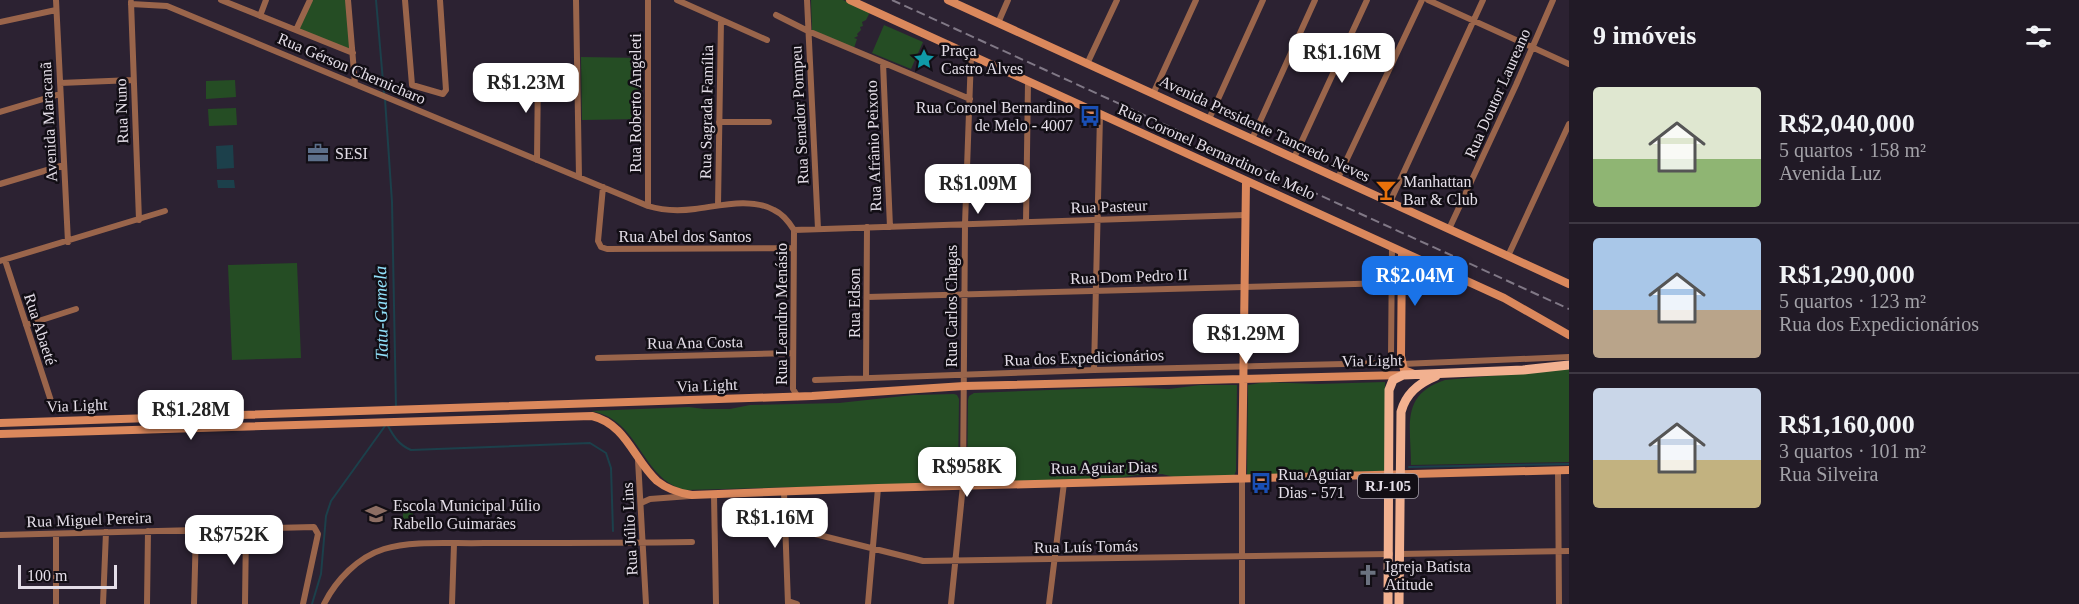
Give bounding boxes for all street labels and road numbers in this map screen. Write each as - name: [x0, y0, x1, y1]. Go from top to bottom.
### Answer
- street label: Rua Doutor Laureano: [1461, 26, 1534, 160]
- street label: Rua Gérson Chernicharo: [275, 30, 428, 107]
- street label: Rua Roberto Angeleti: [627, 33, 645, 173]
- street label: Rua Sagrada Família: [697, 45, 717, 179]
- street label: Rua Senador Pompeu: [787, 45, 813, 185]
- street label: Avenida Maracanã: [37, 62, 60, 182]
- street label: Avenida Presidente Tancredo Neves: [1157, 72, 1373, 185]
- street label: Rua Nuno: [112, 78, 131, 144]
- street label: Rua Afrânio Peixoto: [863, 80, 884, 212]
- street label: Rua Coronel Bernardino de Melo: [1116, 100, 1318, 203]
- street label: Rua Pasteur: [1070, 197, 1148, 216]
- street label: Rua Abel dos Santos: [619, 228, 751, 245]
- street label: Rua Leandro Menásio: [773, 243, 790, 385]
- street label: Rua Carlos Chagas: [943, 245, 961, 367]
- street label: Rua Dom Pedro II: [1070, 266, 1188, 287]
- street label: Rua Edson: [846, 268, 863, 338]
- street label: Rua Abaeté: [21, 291, 60, 367]
- street label: Rua Ana Costa: [647, 333, 743, 352]
- street label: Rua dos Expedicionários: [1004, 346, 1164, 370]
- street label: Via Light: [1341, 351, 1403, 371]
- street label: Via Light: [676, 376, 738, 396]
- street label: Via Light: [46, 396, 108, 416]
- street label: Rua Aguiar Dias: [1051, 458, 1157, 478]
- road number: RJ-105: [1358, 474, 1418, 498]
- street label: Rua Júlio Lins: [619, 482, 640, 576]
- street label: Rua Miguel Pereira: [26, 509, 152, 531]
- street label: Rua Luís Tomás: [1034, 537, 1138, 556]

